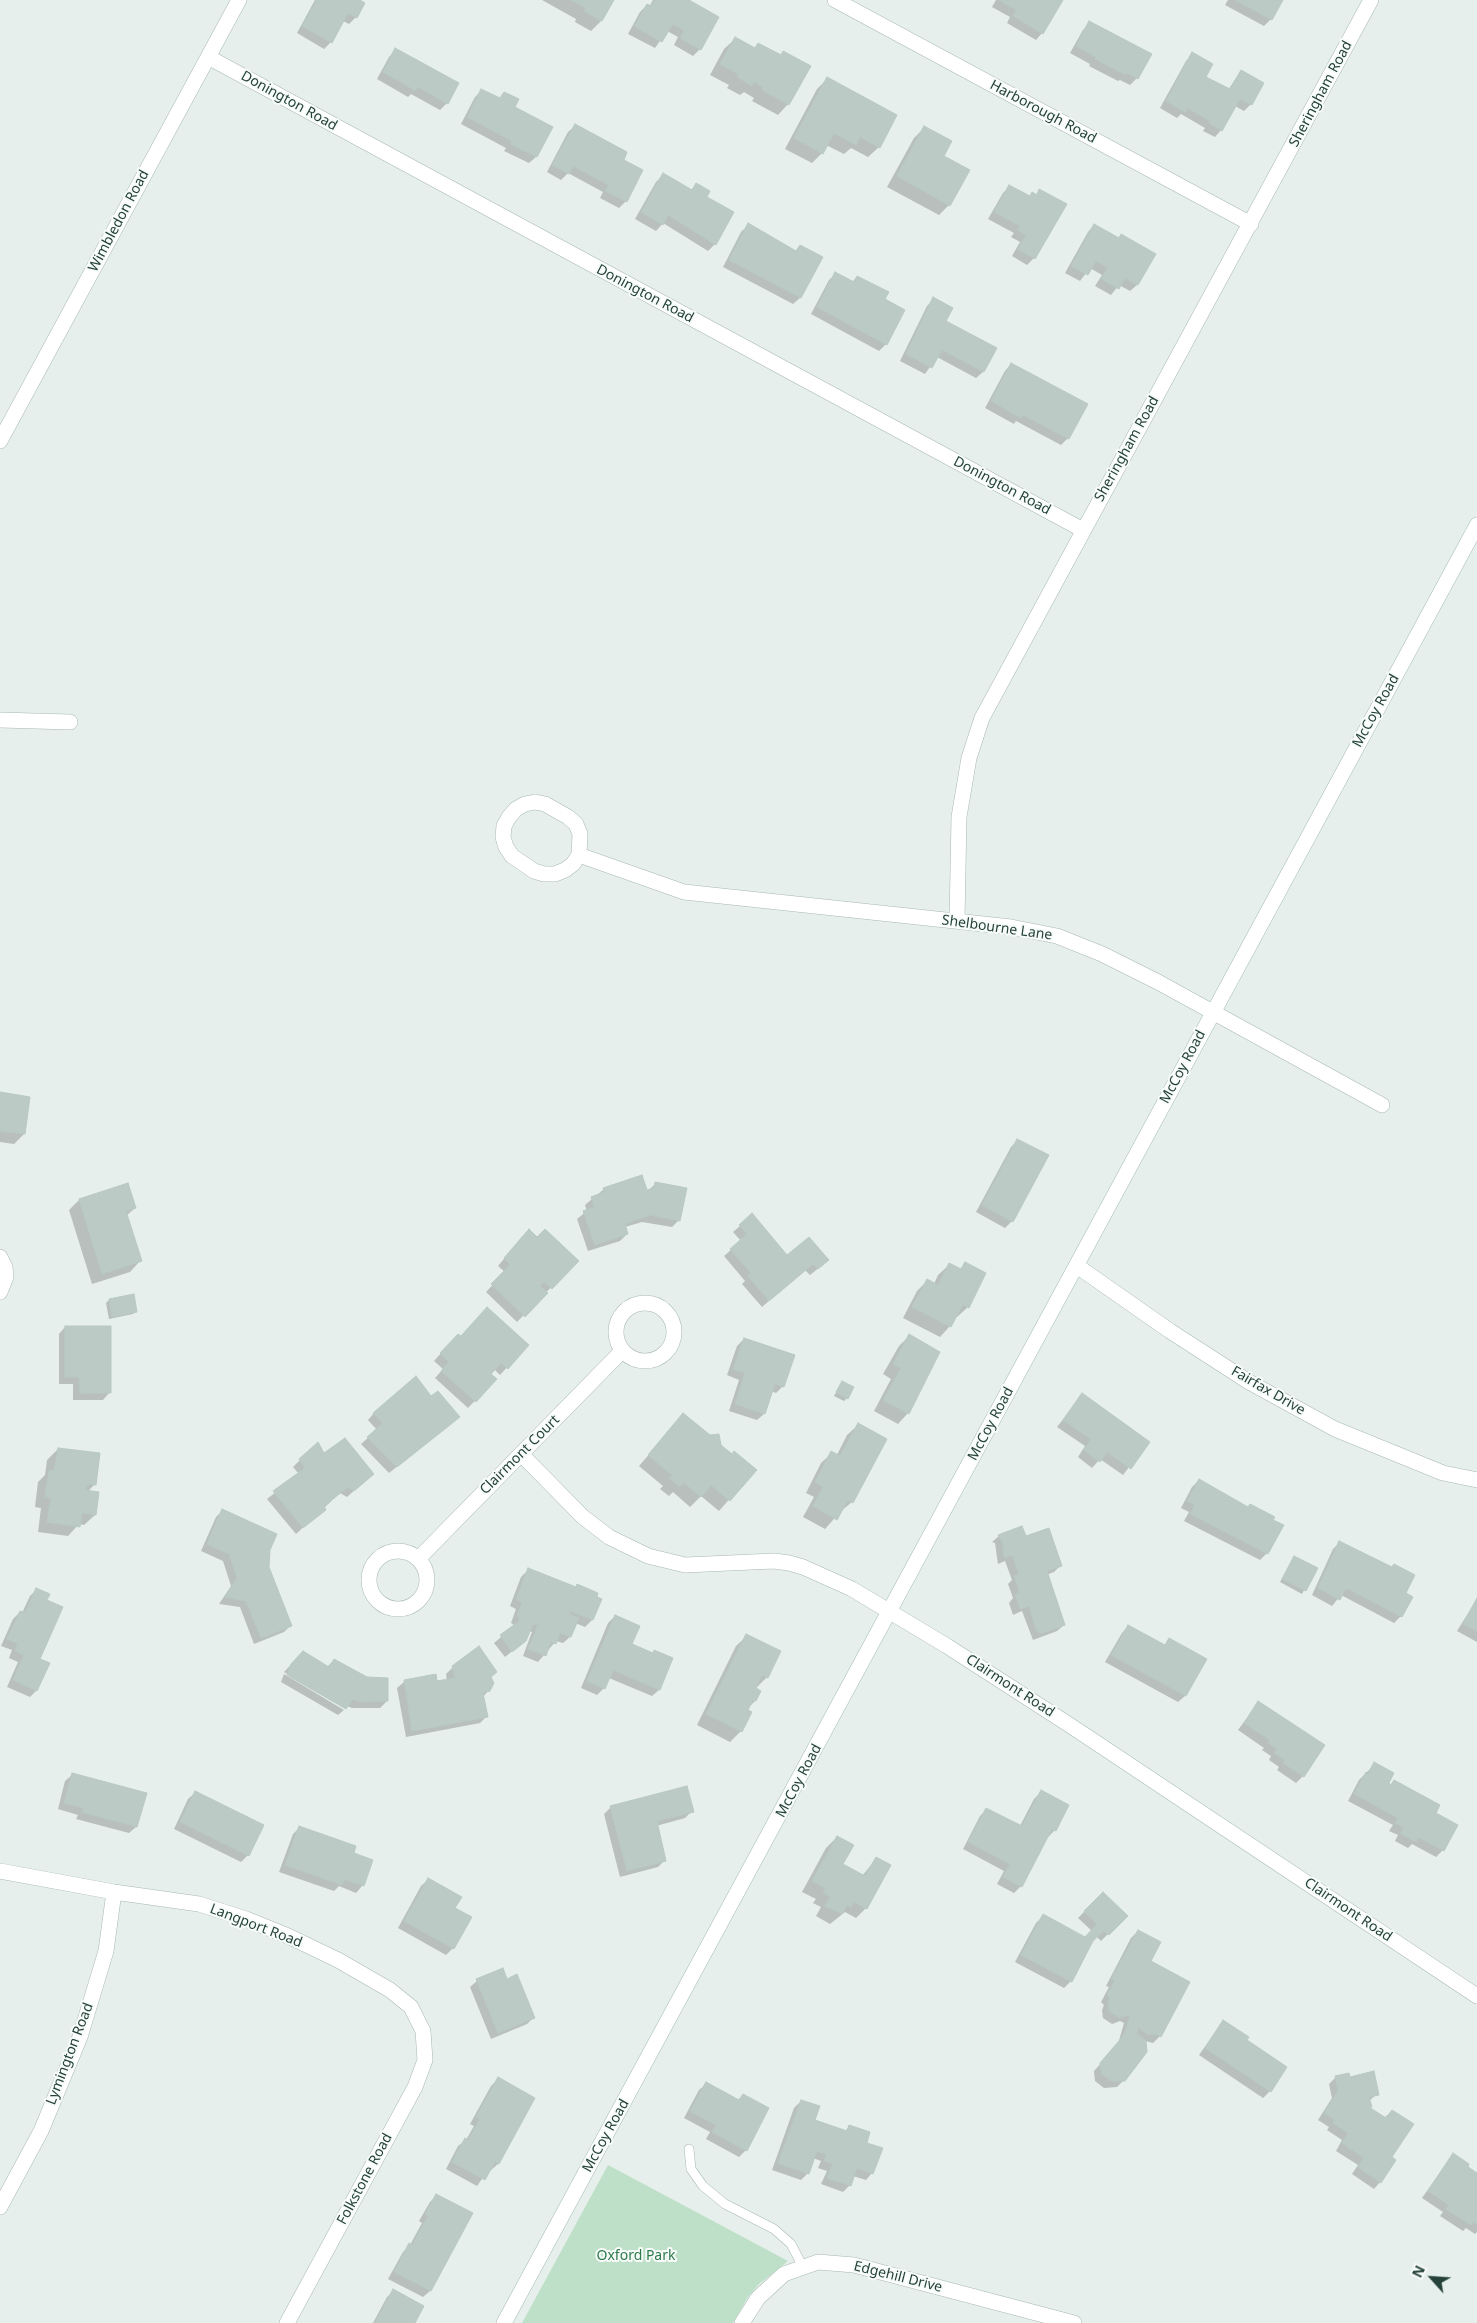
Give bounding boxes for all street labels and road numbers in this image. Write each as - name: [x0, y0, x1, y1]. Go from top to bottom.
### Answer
- street label: Sheringham Road: [1286, 38, 1356, 150]
- street label: Donington Road: [238, 68, 340, 134]
- street label: Harborough Road: [987, 77, 1099, 147]
- street label: Wimbledon Road: [85, 167, 153, 275]
- street label: Donington Road: [594, 261, 696, 327]
- street label: Sheringham Road: [1091, 393, 1163, 505]
- street label: Donington Road: [951, 453, 1053, 519]
- street label: McCoy Road: [1349, 672, 1403, 750]
- street label: Shelbourne Lane: [941, 912, 1053, 944]
- street label: McCoy Road: [1157, 1027, 1209, 1107]
- street label: Fairfax Drive: [1228, 1363, 1308, 1419]
- street label: McCoy Road: [965, 1384, 1017, 1464]
- street label: Clairmont Court: [477, 1412, 563, 1498]
- street label: Clairmont Road: [963, 1651, 1057, 1721]
- street label: McCoy Road: [773, 1741, 825, 1821]
- street label: Clairmont Road: [1301, 1874, 1395, 1946]
- street label: Langport Road: [207, 1901, 305, 1951]
- street label: Lymington Road: [43, 2001, 97, 2107]
- street label: McCoy Road: [579, 2097, 633, 2175]
- street label: Folkstone Road: [334, 2131, 396, 2227]
- street label: Edgehill Drive: [852, 2258, 944, 2296]

